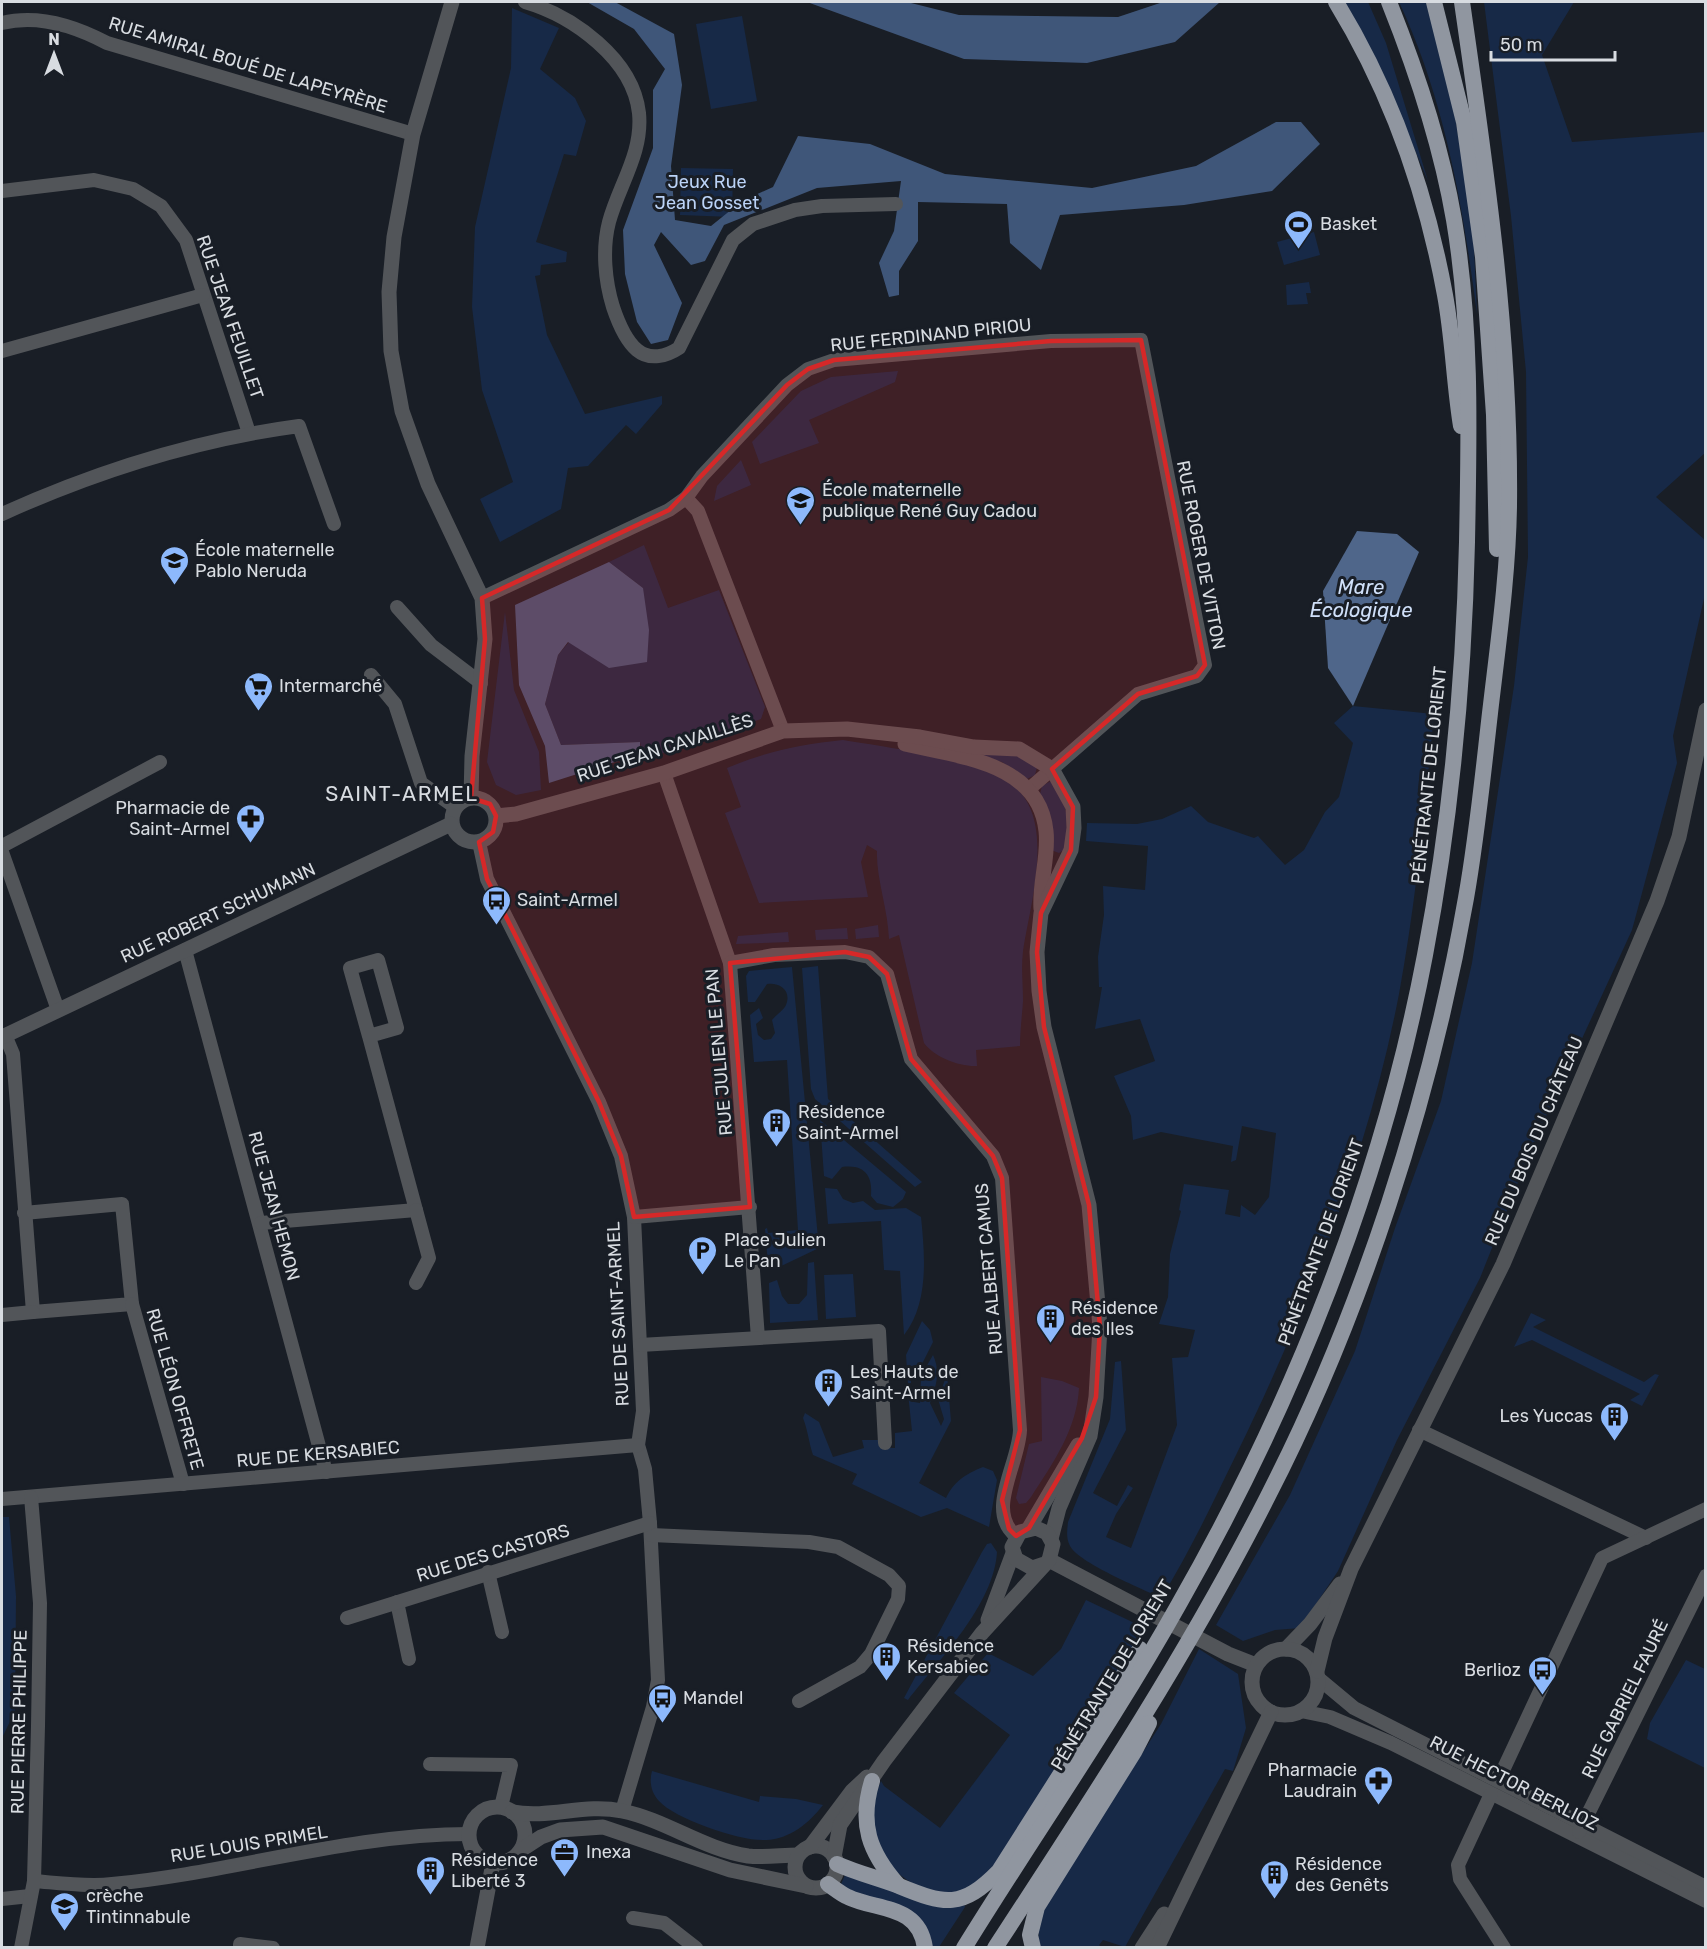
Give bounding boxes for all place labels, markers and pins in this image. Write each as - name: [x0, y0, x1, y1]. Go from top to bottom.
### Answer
- sports icon: Basket: [1283, 208, 1315, 250]
- place label: Basket: [1320, 213, 1377, 235]
- place label: École maternelle publique René Guy Cadou: [822, 479, 1037, 522]
- school or university icon: École maternelle publique René Guy Cadou: [785, 484, 817, 526]
- place label: École maternelle Pablo Neruda: [195, 539, 335, 582]
- school or university icon: École maternelle Pablo Neruda: [158, 544, 190, 586]
- supermarket icon: Intermarché: [242, 670, 274, 712]
- place label: Intermarché: [279, 675, 382, 697]
- place label: Pharmacie de Saint-Armel: [115, 797, 230, 840]
- pharmacy icon: Pharmacie de Saint-Armel: [235, 802, 267, 844]
- bus stop icon: Saint-Armel: [480, 884, 512, 926]
- place label: Saint-Armel: [517, 889, 618, 911]
- place label: Résidence Saint-Armel: [798, 1101, 899, 1144]
- building icon: Résidence Saint-Armel: [761, 1106, 793, 1148]
- place label: Place Julien Le Pan: [724, 1229, 826, 1272]
- parking icon: Place Julien Le Pan: [687, 1234, 719, 1276]
- place label: Résidence des Iles: [1071, 1297, 1158, 1340]
- building icon: Résidence des Iles: [1034, 1302, 1066, 1344]
- place label: Les Hauts de Saint-Armel: [850, 1361, 959, 1404]
- building icon: Les Hauts de Saint-Armel: [813, 1366, 845, 1408]
- building icon: Les Yuccas: [1598, 1400, 1630, 1442]
- place label: Les Yuccas: [1500, 1405, 1593, 1427]
- place label: Résidence Kersabiec: [907, 1635, 994, 1678]
- building icon: Résidence Kersabiec: [870, 1640, 902, 1682]
- bus stop icon: Berlioz: [1526, 1654, 1558, 1696]
- place label: Berlioz: [1464, 1659, 1521, 1681]
- bus stop icon: Mandel: [646, 1682, 678, 1724]
- place label: Mandel: [683, 1687, 743, 1709]
- place label: Pharmacie Laudrain: [1267, 1759, 1357, 1802]
- pharmacy icon: Pharmacie Laudrain: [1362, 1764, 1394, 1806]
- office icon: Inexa: [549, 1836, 581, 1878]
- place label: Inexa: [586, 1841, 631, 1863]
- place label: Résidence Liberté 3: [451, 1849, 538, 1892]
- place label: Résidence des Genêts: [1295, 1853, 1389, 1896]
- building icon: Résidence Liberté 3: [414, 1854, 446, 1896]
- building icon: Résidence des Genêts: [1258, 1858, 1290, 1900]
- place label: crèche Tintinnabule: [86, 1885, 191, 1928]
- school or university icon: crèche Tintinnabule: [49, 1890, 81, 1932]

